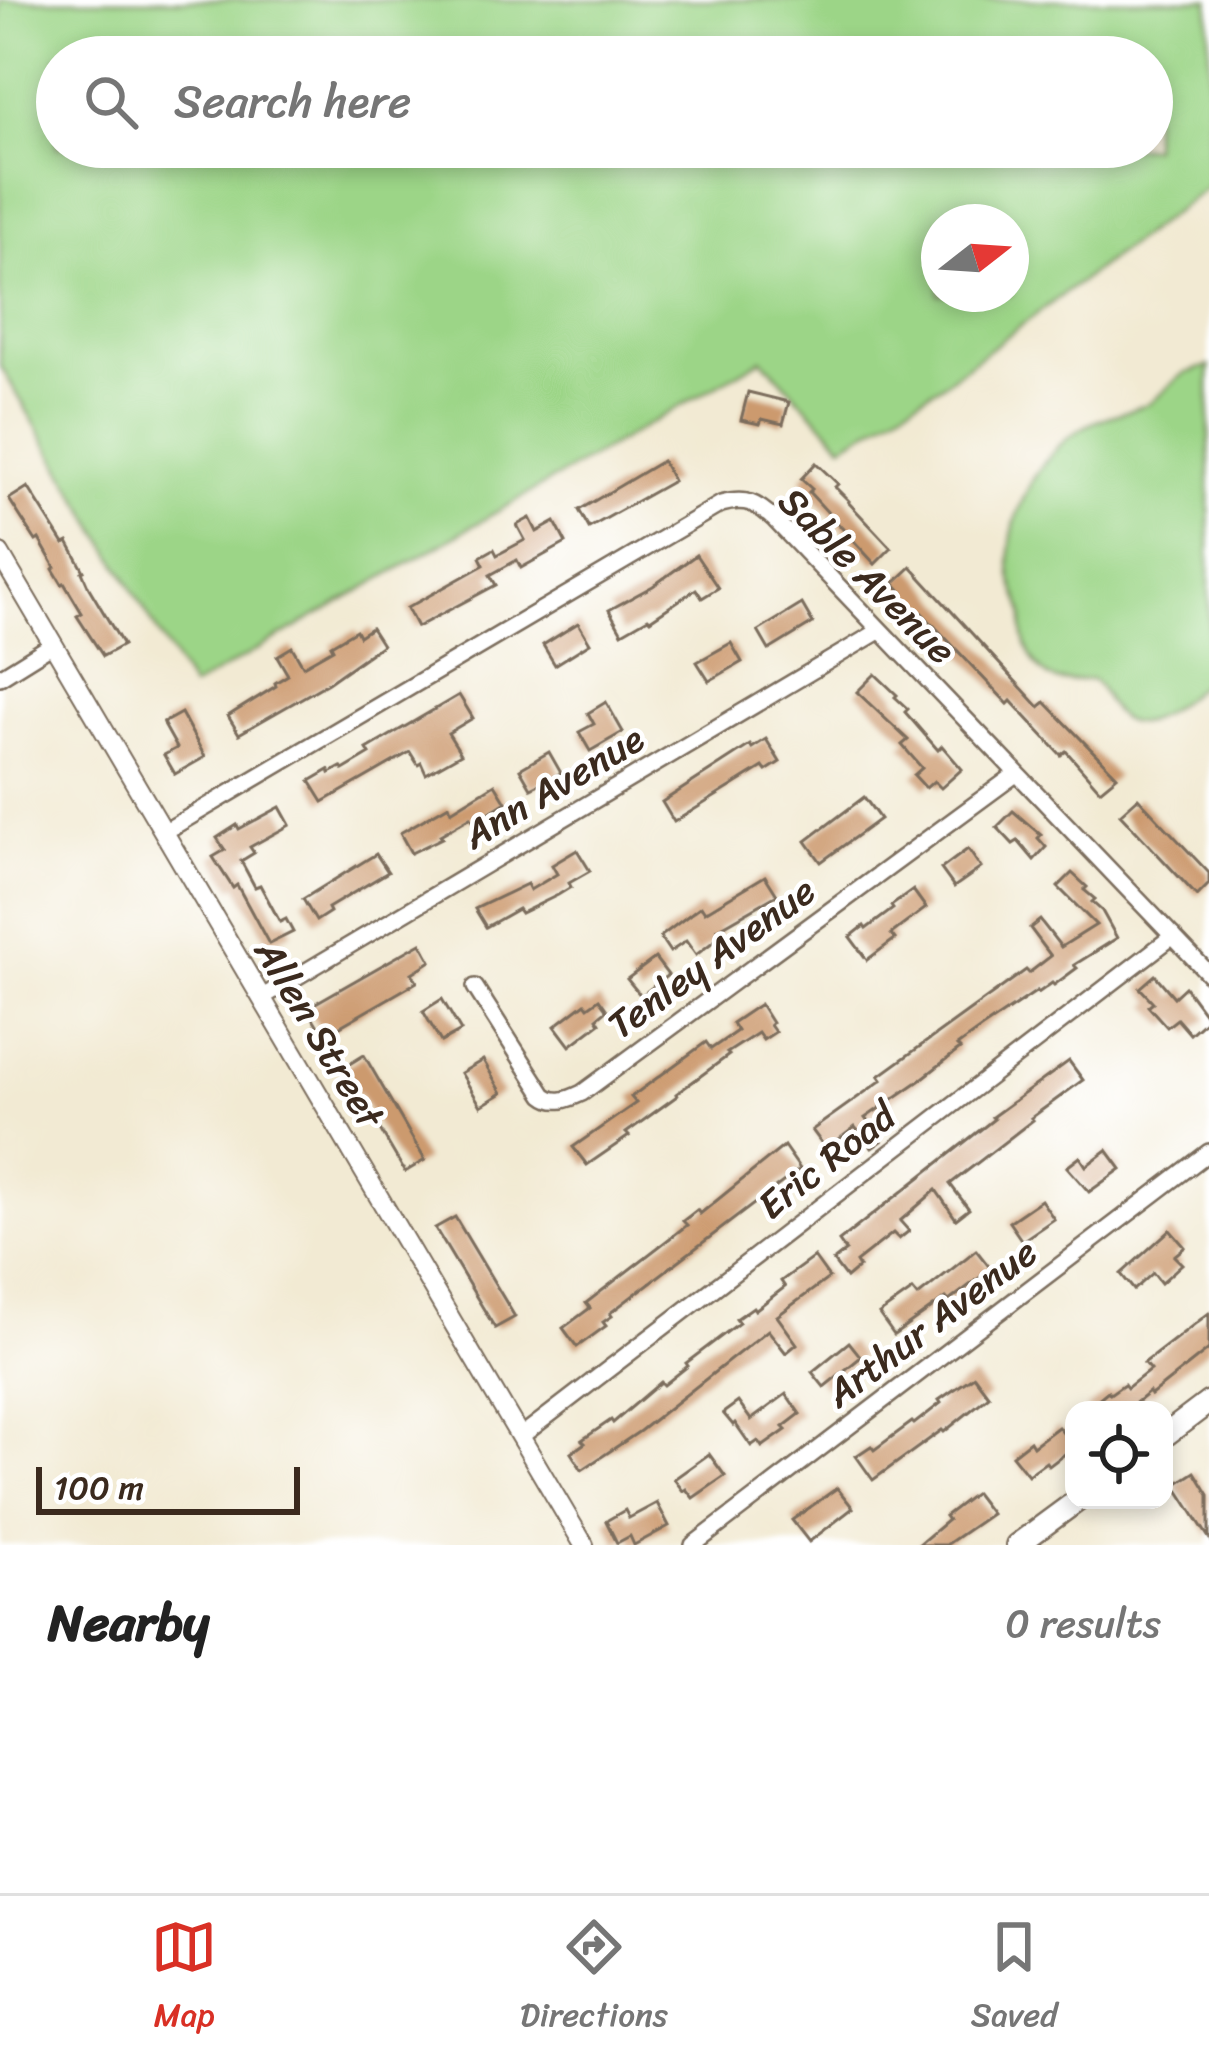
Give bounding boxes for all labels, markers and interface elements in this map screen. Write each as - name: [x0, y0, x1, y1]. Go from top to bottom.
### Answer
- search box: [36, 36, 1173, 168]
- text: Search here: [174, 62, 411, 142]
- icon: search: [78, 69, 144, 135]
- north arrow: [921, 204, 1029, 312]
- street label: Sable Avenue: [761, 469, 974, 682]
- street label: Ann Avenue: [448, 705, 658, 869]
- street label: Tenley Avenue: [592, 857, 831, 1057]
- street label: Allen Street: [235, 924, 404, 1143]
- street label: Eric Road: [741, 1082, 913, 1237]
- street label: Arthur Avenue: [809, 1219, 1053, 1426]
- map controls: [1065, 1401, 1173, 1509]
- button: locate: [1065, 1401, 1173, 1509]
- text: 100 m: [54, 1459, 144, 1517]
- scale bar: [36, 1461, 300, 1514]
- text: Nearby: [48, 1578, 209, 1668]
- text: 0 results: [1005, 1589, 1161, 1658]
- tab: Map: [151, 1914, 217, 2044]
- tab: Directions: [520, 1914, 668, 2044]
- tab: Saved: [971, 1914, 1058, 2044]

